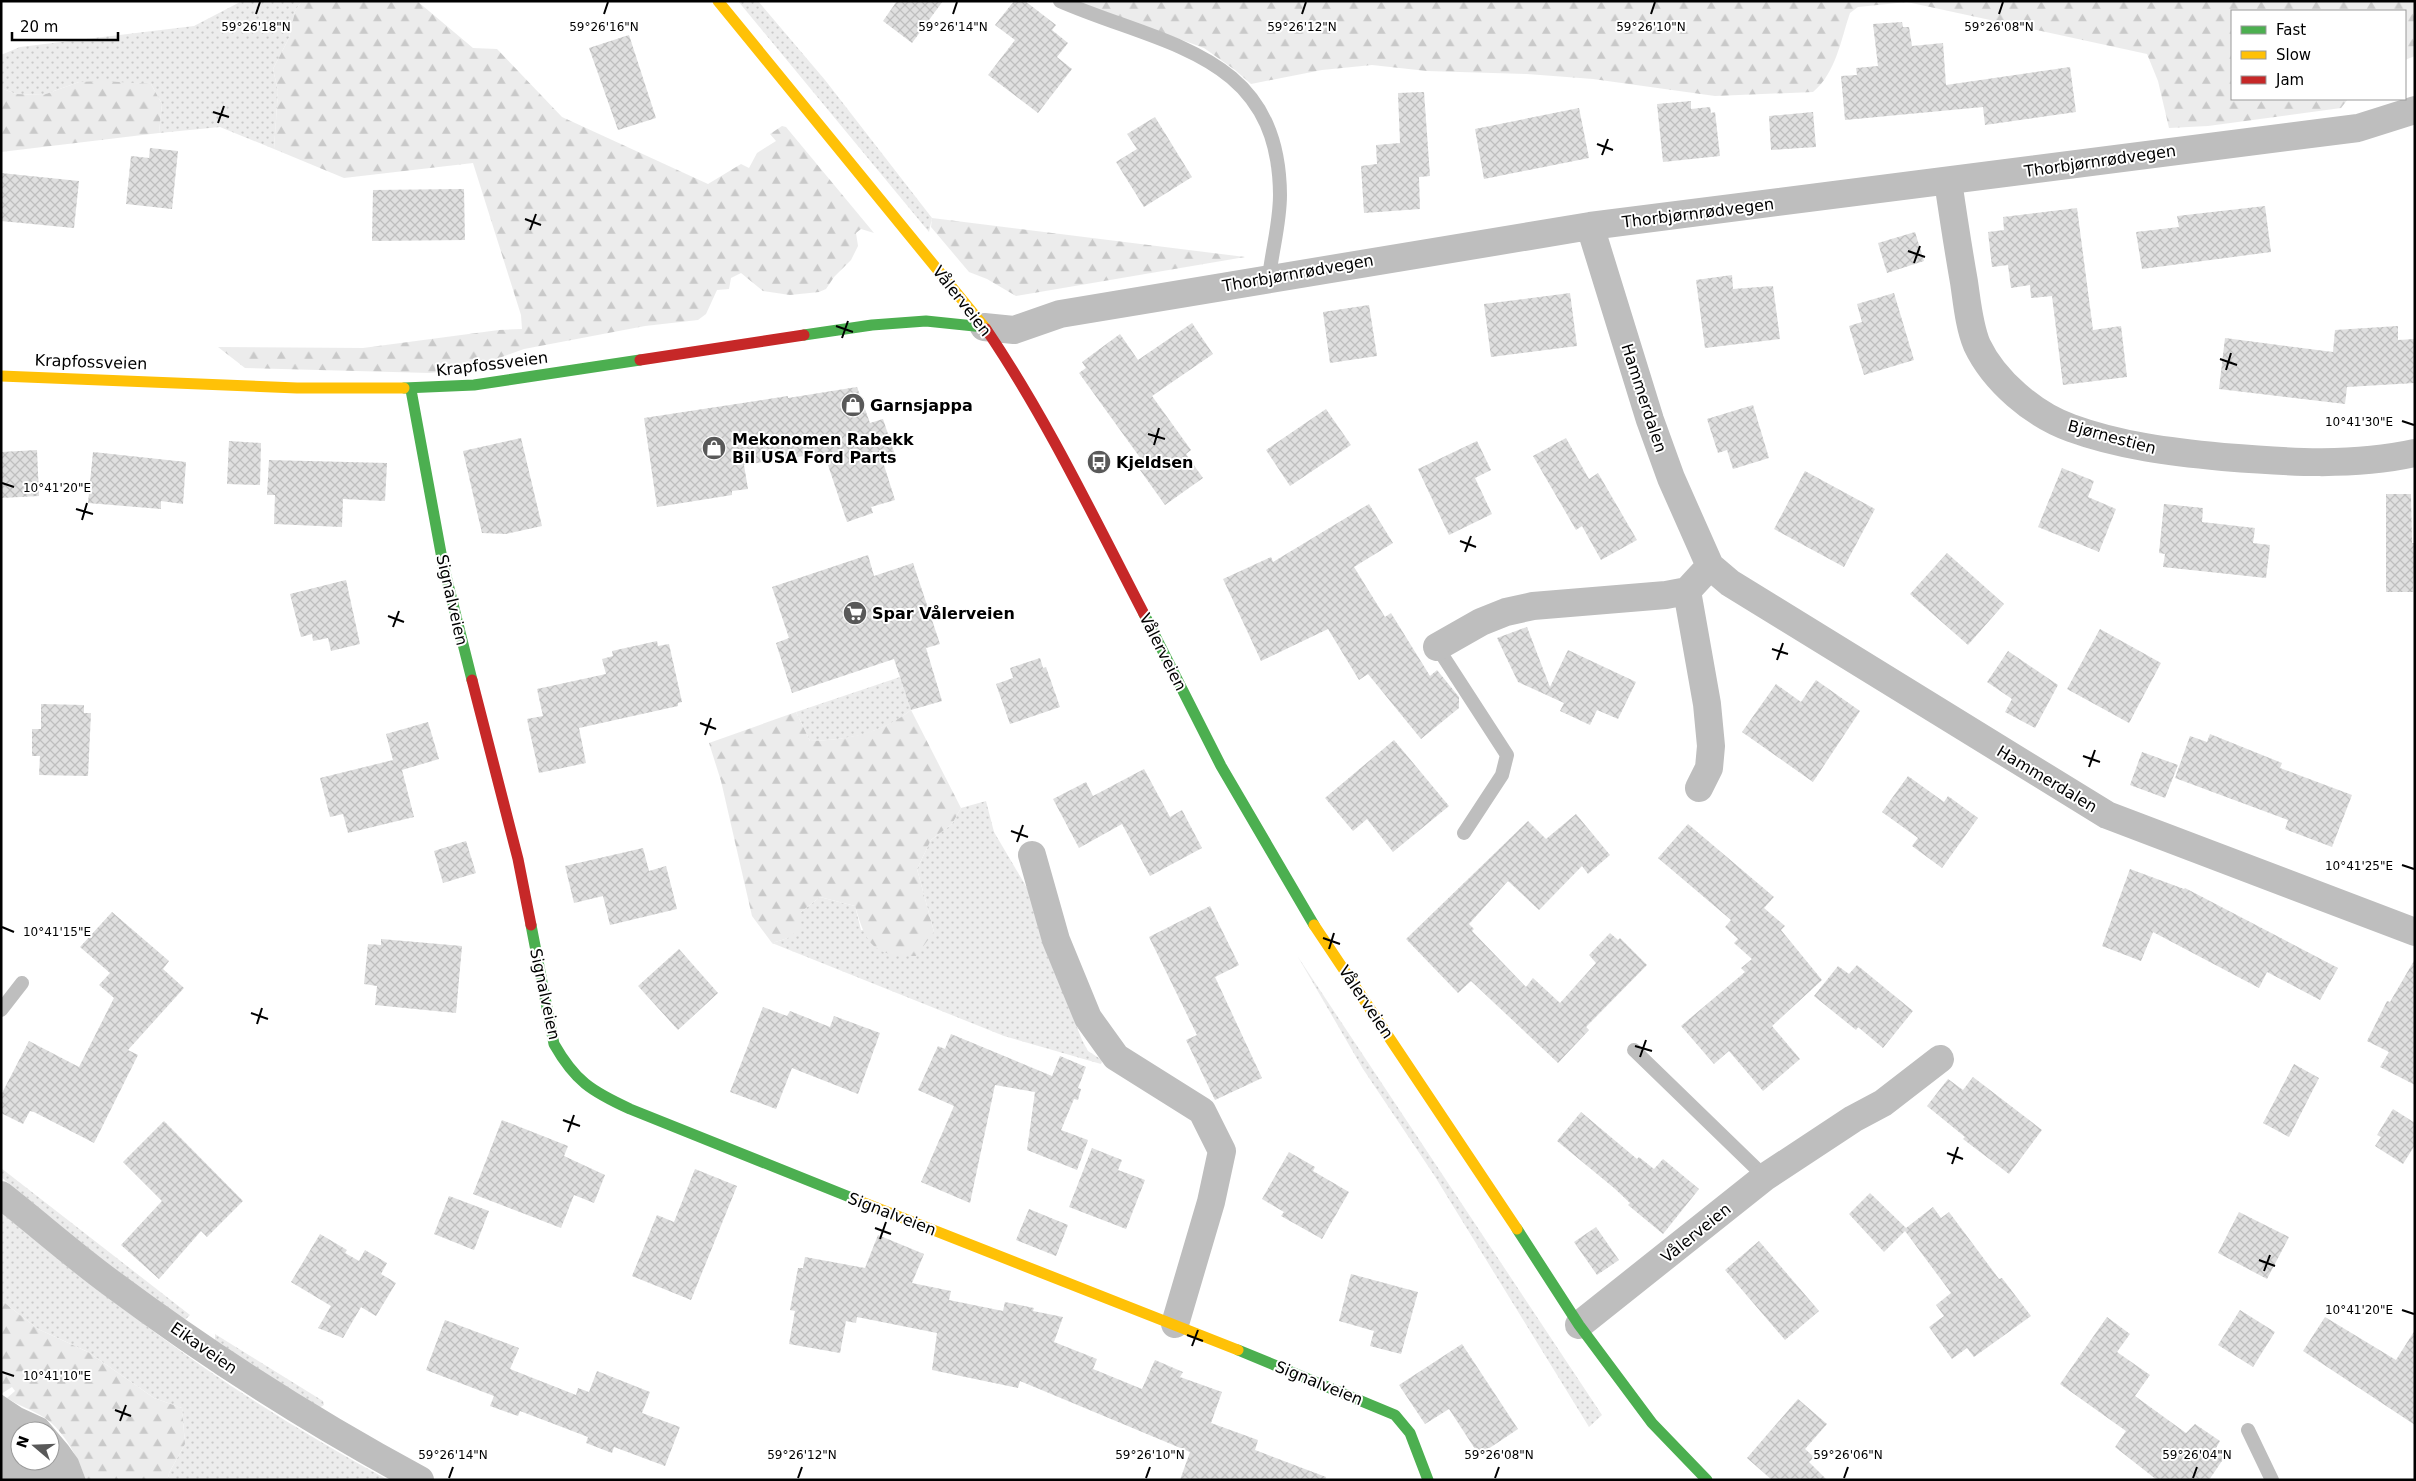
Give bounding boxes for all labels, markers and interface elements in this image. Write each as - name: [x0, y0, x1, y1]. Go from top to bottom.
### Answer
- scale bar: [12, 10, 119, 42]
- legend: [2231, 10, 2406, 100]
- text: 20 m: [20, 18, 58, 36]
- text: 59°26'18"N: [221, 20, 291, 34]
- text: 59°26'16"N: [569, 20, 639, 34]
- text: 59°26'14"N: [918, 20, 988, 34]
- text: 59°26'12"N: [1267, 20, 1337, 34]
- text: 59°26'10"N: [1616, 20, 1686, 34]
- text: 59°26'08"N: [1964, 20, 2034, 34]
- text: Fast: [2276, 21, 2306, 39]
- text: Slow: [2276, 46, 2311, 64]
- text: Jam: [2275, 71, 2304, 89]
- street label: Thorbjørnrødvegen: [2022, 141, 2177, 181]
- street label: Thorbjørnrødvegen: [1620, 194, 1775, 232]
- street label: Thorbjørnrødvegen: [1220, 250, 1375, 296]
- street label: Vålerveien: [929, 262, 995, 340]
- street label: Hammerdalen: [1617, 341, 1671, 455]
- street label: Krapfossveien: [435, 348, 549, 380]
- street label: Krapfossveien: [34, 351, 148, 373]
- shop icon: Garnsjappa: [840, 392, 866, 418]
- place label: Garnsjappa: [870, 396, 973, 415]
- text: 10°41'30"E: [2325, 415, 2393, 429]
- street label: Bjørnestien: [2066, 416, 2158, 458]
- place label: Mekonomen Rabekk Bil USA Ford Parts: [732, 430, 914, 467]
- shop icon: Mekonomen Rabekk Bil USA Ford Parts: [701, 435, 727, 461]
- bus stop icon: Kjeldsen: [1086, 449, 1112, 475]
- place label: Kjeldsen: [1116, 453, 1193, 472]
- text: 10°41'20"E: [23, 481, 91, 495]
- street label: Signalveien: [432, 553, 472, 647]
- supermarket icon: Spar Vålerveien: [842, 600, 868, 626]
- place label: Spar Vålerveien: [872, 604, 1015, 623]
- street label: Vålerveien: [1135, 610, 1191, 694]
- street label: Hammerdalen: [1993, 742, 2101, 816]
- text: 10°41'25"E: [2325, 859, 2393, 873]
- text: 10°41'15"E: [23, 925, 91, 939]
- street label: Signalveien: [526, 947, 564, 1041]
- street label: Vålerveien: [1335, 962, 1397, 1042]
- street label: Signalveien: [845, 1188, 939, 1240]
- street label: Vålerveien: [1657, 1199, 1735, 1267]
- text: 10°41'20"E: [2325, 1303, 2393, 1317]
- street label: Eikaveien: [167, 1318, 241, 1378]
- street label: Signalveien: [1272, 1357, 1366, 1409]
- text: 10°41'10"E: [23, 1369, 91, 1383]
- north arrow: [10, 1421, 60, 1471]
- text: N: [13, 1434, 32, 1450]
- text: 59°26'14"N: [418, 1448, 488, 1462]
- text: 59°26'12"N: [767, 1448, 837, 1462]
- text: 59°26'10"N: [1115, 1448, 1185, 1462]
- text: 59°26'08"N: [1464, 1448, 1534, 1462]
- text: 59°26'06"N: [1813, 1448, 1883, 1462]
- text: 59°26'04"N: [2162, 1448, 2232, 1462]

